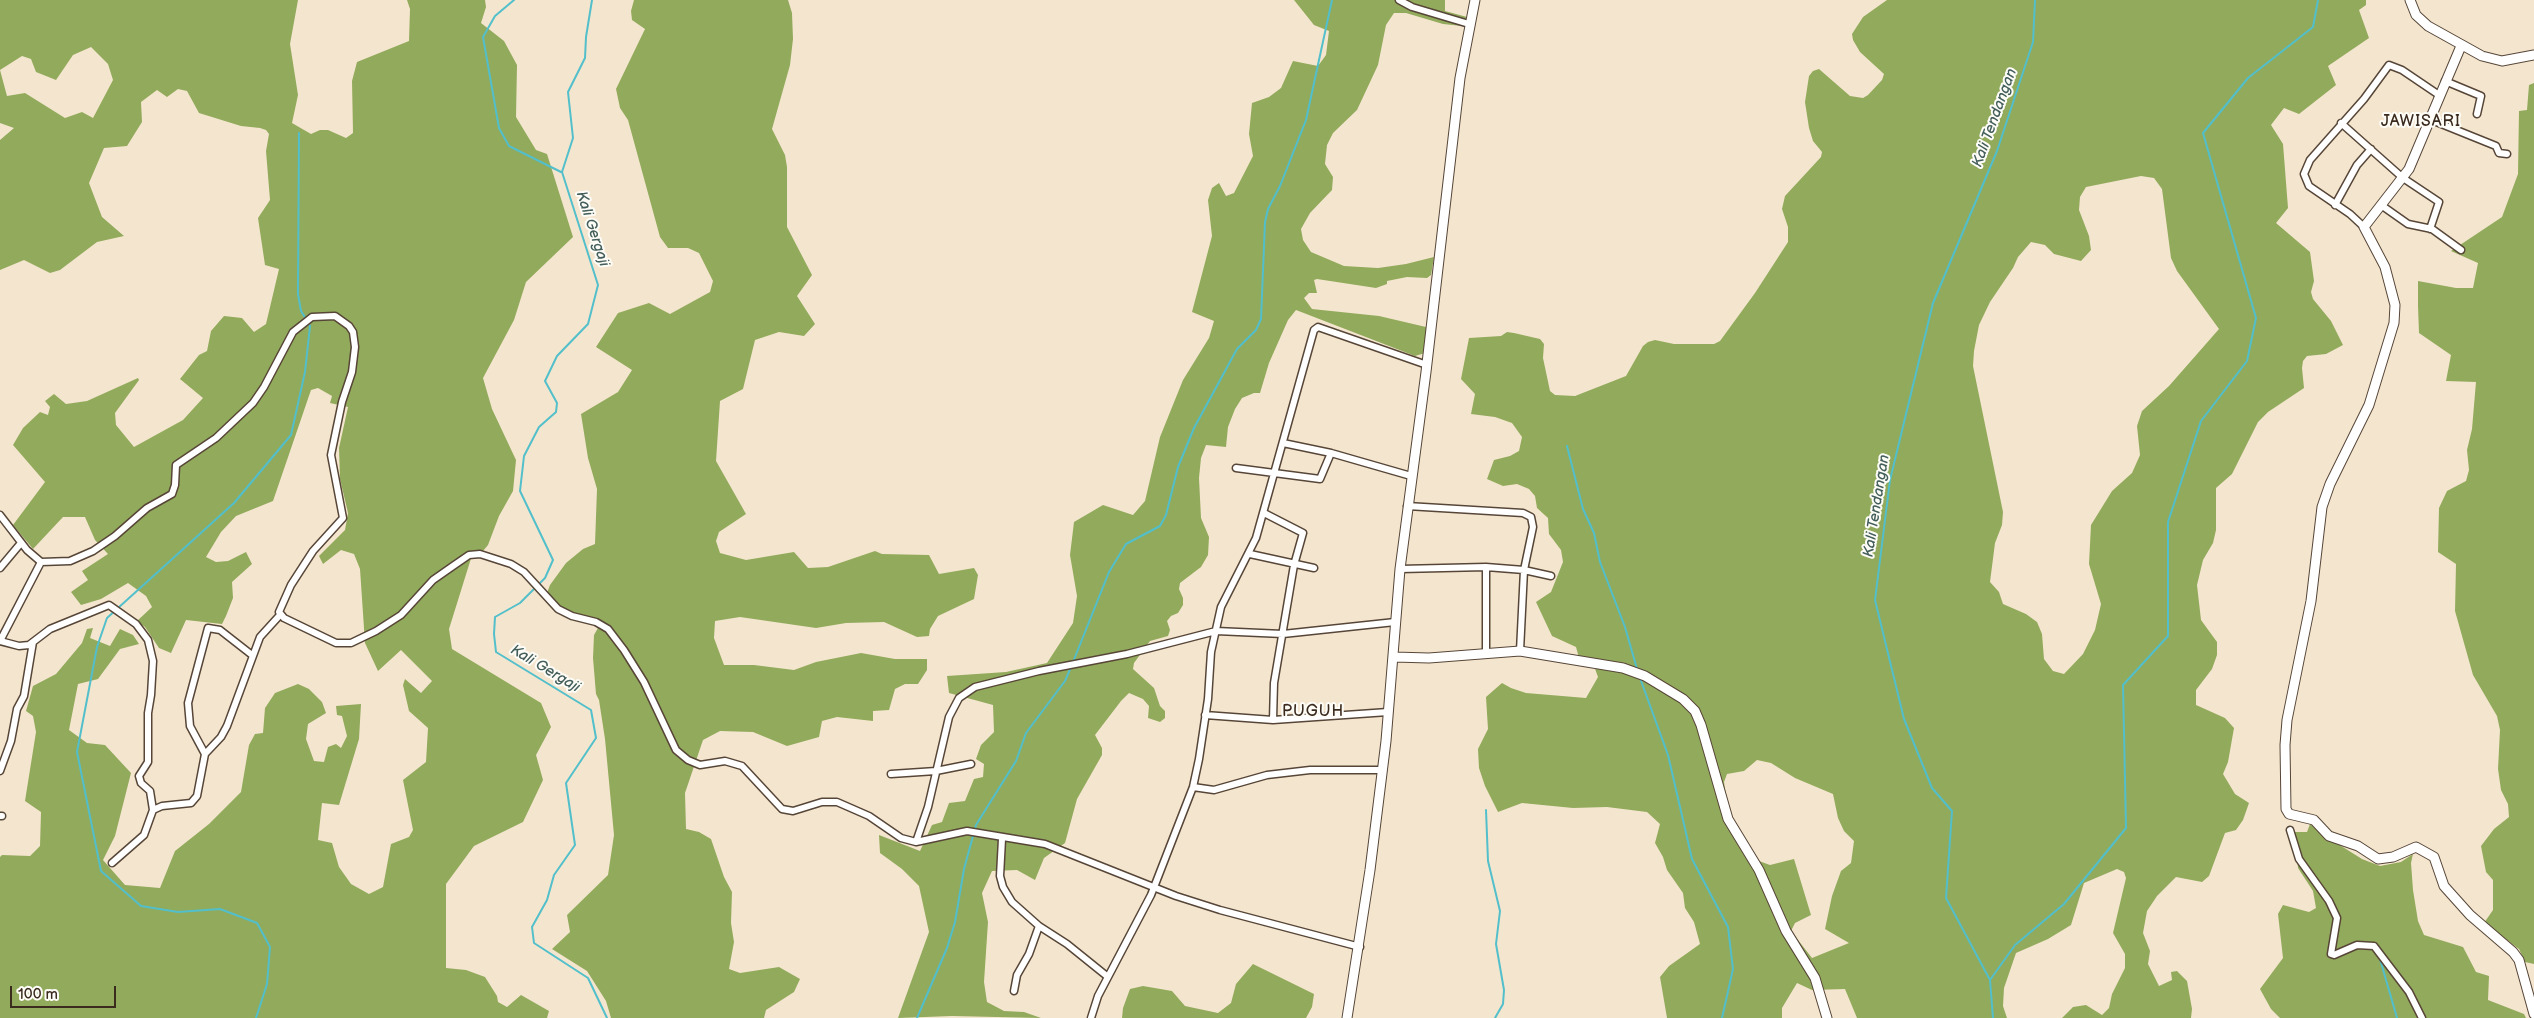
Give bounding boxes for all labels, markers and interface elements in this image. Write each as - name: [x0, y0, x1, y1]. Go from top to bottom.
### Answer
- water label: Kali Tendangan: [1969, 66, 2021, 170]
- district label: JAWISARI: [2380, 112, 2462, 132]
- water label: Kali Gergaji: [571, 189, 613, 269]
- water label: Kali Tendangan: [1860, 453, 1894, 559]
- water label: Kali Gergaji: [507, 641, 583, 697]
- district label: PUGUH: [1281, 702, 1345, 722]
- scale bar: [12, 976, 119, 1008]
- text: 100 m: [18, 985, 58, 1004]

